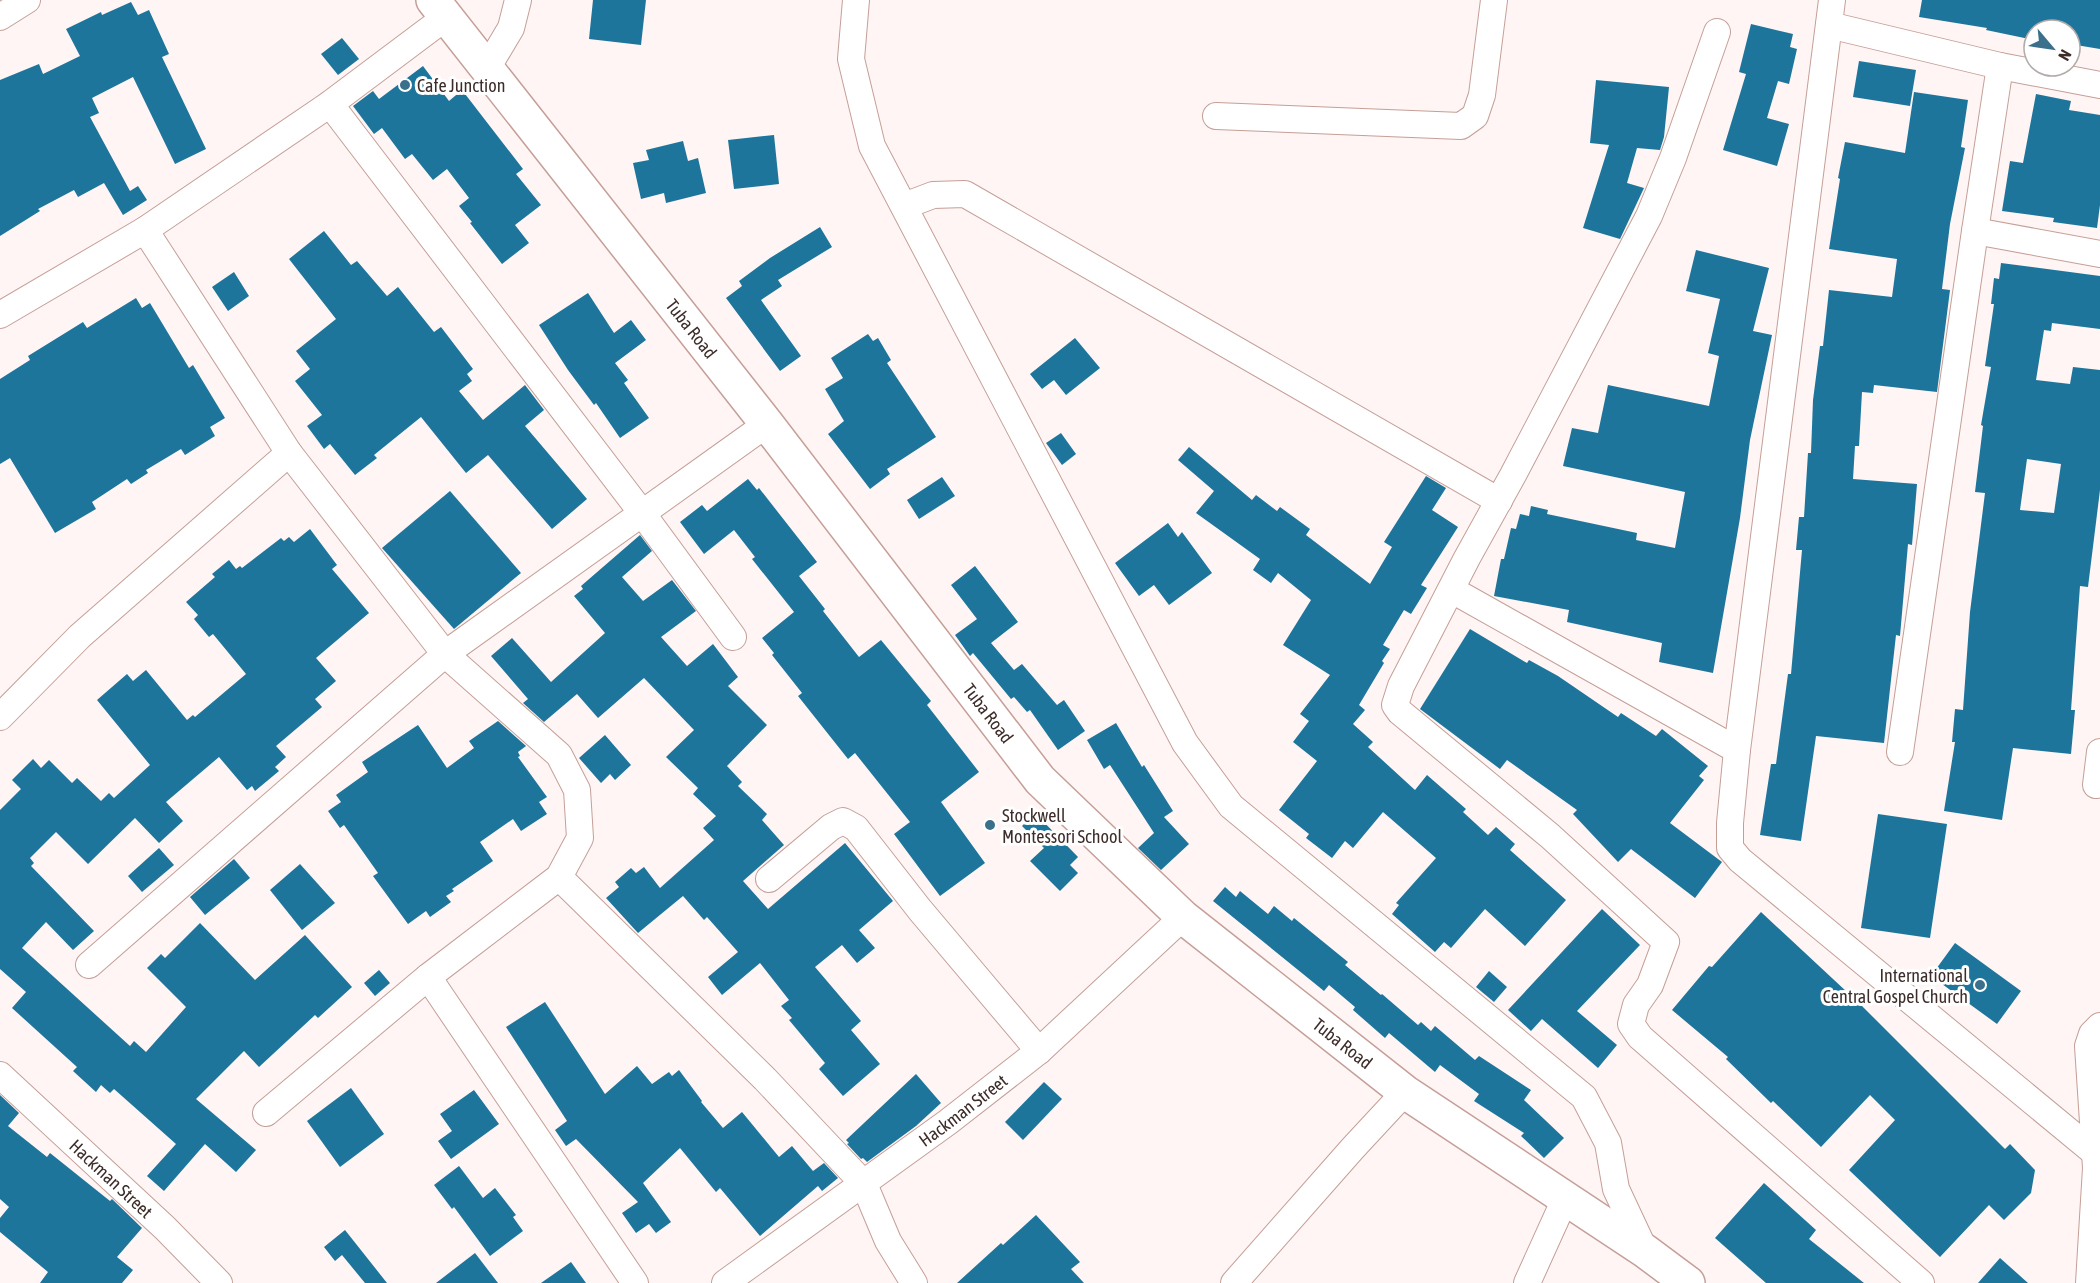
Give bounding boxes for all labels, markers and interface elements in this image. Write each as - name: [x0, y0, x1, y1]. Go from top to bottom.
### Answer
- north arrow: [2022, 18, 2082, 78]
- text: N: [2055, 47, 2075, 64]
- place label: Cafe Junction: [417, 75, 505, 96]
- marker: Cafe Junction: [398, 78, 412, 92]
- street label: Tuba Road: [662, 295, 721, 362]
- street label: Tuba Road: [959, 679, 1018, 747]
- place label: Stockwell Montessori School: [1002, 805, 1122, 847]
- marker: Stockwell Montessori School: [983, 818, 997, 832]
- place label: International Central Gospel Church: [1823, 965, 1968, 1007]
- marker: International Central Gospel Church: [1973, 978, 1987, 992]
- street label: Tuba Road: [1309, 1013, 1377, 1073]
- street label: Hackman Street: [914, 1070, 1011, 1150]
- street label: Hackman Street: [66, 1135, 157, 1222]

